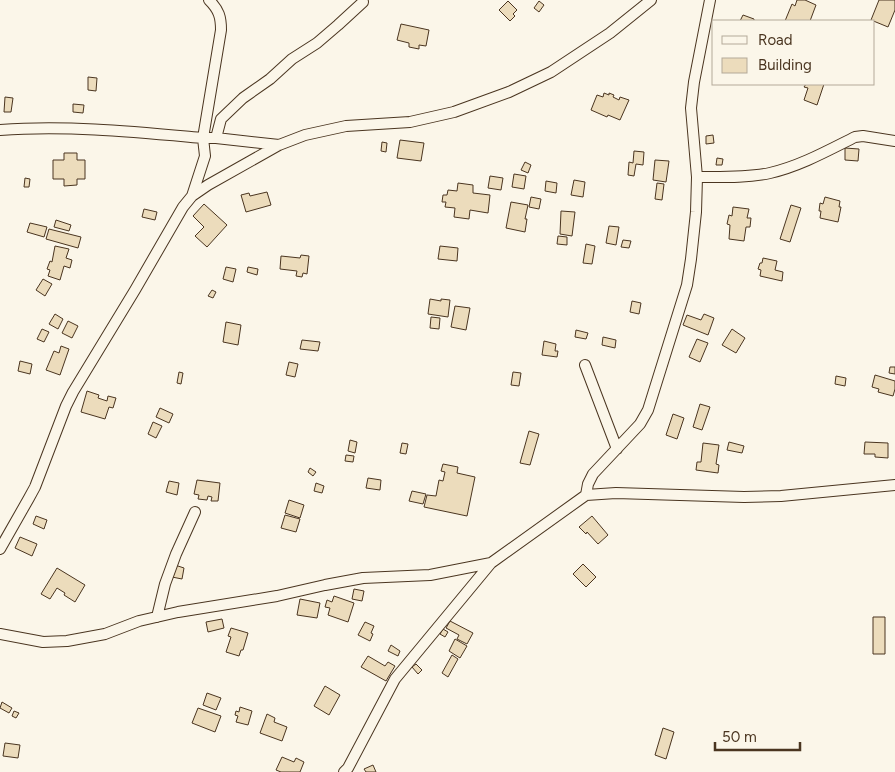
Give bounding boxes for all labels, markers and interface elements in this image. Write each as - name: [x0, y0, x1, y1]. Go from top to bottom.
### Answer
- legend: [712, 20, 875, 85]
- text: Road: [758, 31, 793, 49]
- text: Building: [758, 56, 812, 74]
- scale bar: [715, 720, 800, 752]
- text: 50 m: [722, 728, 757, 746]

